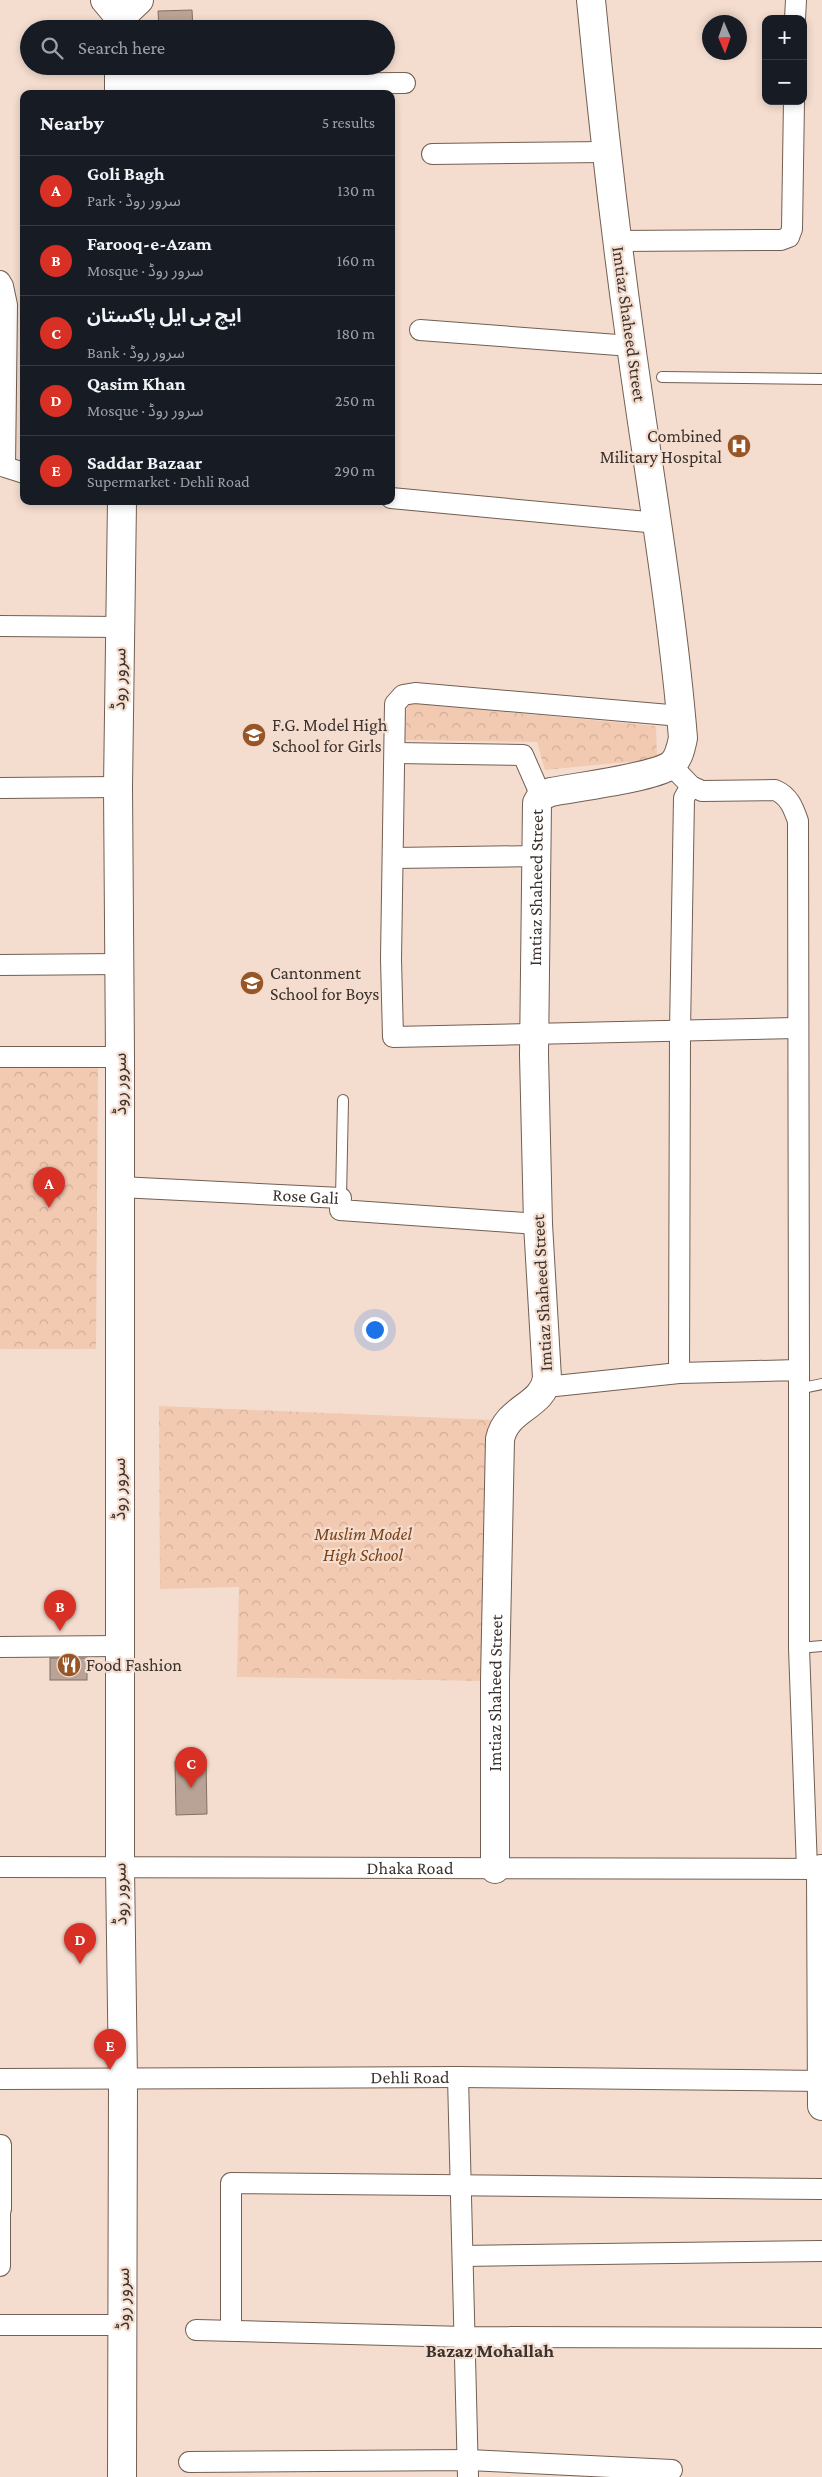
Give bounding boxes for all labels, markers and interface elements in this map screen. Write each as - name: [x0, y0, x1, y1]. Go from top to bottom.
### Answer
- north arrow: [702, 15, 747, 60]
- map controls: [762, 15, 807, 105]
- button: +: [762, 15, 807, 60]
- search box: [20, 20, 395, 75]
- icon: search: [38, 34, 66, 62]
- text: Search here: [78, 37, 165, 58]
- button: −: [762, 60, 807, 105]
- text: Nearby: [40, 111, 104, 135]
- text: 5 results: [322, 114, 375, 131]
- text: Goli Bagh: [87, 163, 165, 184]
- text: A: [51, 182, 61, 199]
- text: 130 m: [337, 182, 375, 199]
- text: Park · سرور روڈ: [87, 192, 181, 209]
- text: Farooq-e-Azam: [87, 233, 212, 254]
- street label: Imtiaz Shaheed Street: [608, 245, 650, 404]
- text: B: [51, 252, 61, 269]
- text: 160 m: [337, 252, 375, 269]
- text: Mosque · سرور روڈ: [87, 262, 204, 279]
- text: ایچ بی ایل پاکستان: [87, 305, 241, 326]
- text: C: [51, 325, 61, 342]
- text: 180 m: [336, 325, 375, 342]
- text: Bank · سرور روڈ: [87, 344, 185, 361]
- text: Qasim Khan: [87, 373, 186, 394]
- text: D: [50, 392, 62, 409]
- text: 250 m: [335, 392, 375, 409]
- text: Mosque · سرور روڈ: [87, 402, 204, 419]
- place label: Combined Military Hospital: [600, 426, 723, 467]
- hospital icon: Combined Military Hospital: [726, 433, 752, 459]
- text: Saddar Bazaar: [87, 452, 202, 473]
- text: E: [51, 462, 61, 479]
- text: 290 m: [334, 462, 375, 479]
- text: Supermarket · Dehli Road: [87, 473, 250, 490]
- street label: سرور روڈ: [108, 648, 131, 710]
- place label: F.G. Model High School for Girls: [272, 715, 388, 756]
- school or university icon: F.G. Model High School for Girls: [241, 722, 267, 748]
- street label: Imtiaz Shaheed Street: [525, 808, 547, 966]
- place label: Cantonment School for Boys: [270, 963, 379, 1004]
- school or university icon: Cantonment School for Boys: [239, 970, 265, 996]
- street label: سرور روڈ: [110, 1053, 131, 1115]
- pin: A: [33, 1167, 65, 1208]
- street label: Rose Gali: [272, 1185, 340, 1208]
- street label: Imtiaz Shaheed Street: [528, 1213, 556, 1372]
- your location: [362, 1317, 388, 1343]
- street label: سرور روڈ: [109, 1458, 130, 1520]
- park label: Muslim Model High School: [313, 1524, 412, 1565]
- pin: B: [44, 1590, 76, 1631]
- street label: Imtiaz Shaheed Street: [485, 1613, 506, 1772]
- restaurant icon: Food Fashion: [56, 1652, 82, 1678]
- place label: Food Fashion: [86, 1655, 182, 1675]
- pin: C: [175, 1747, 207, 1788]
- street label: Dhaka Road: [367, 1858, 454, 1878]
- street label: سرور روڈ: [109, 1863, 132, 1925]
- pin: D: [64, 1923, 96, 1964]
- pin: E: [94, 2029, 126, 2070]
- street label: Dehli Road: [370, 2067, 450, 2087]
- street label: سرور روڈ: [113, 2268, 134, 2330]
- district label: Bazaz Mohallah: [426, 2340, 554, 2361]

